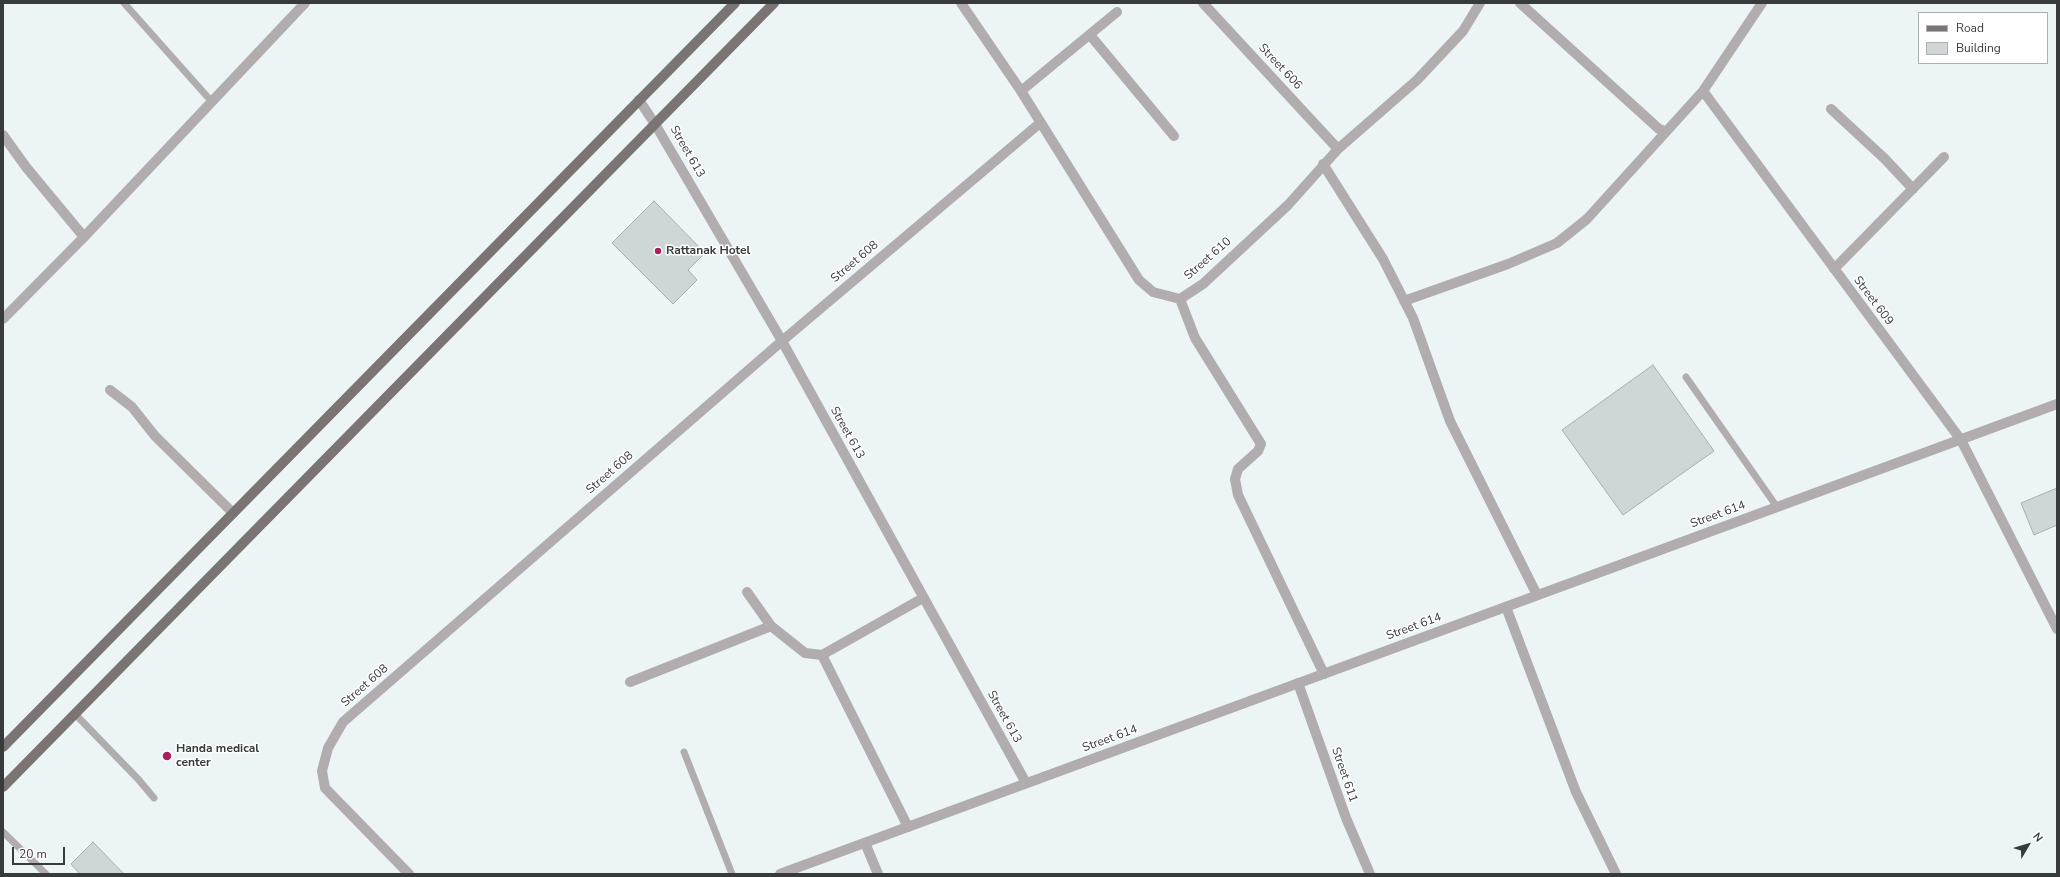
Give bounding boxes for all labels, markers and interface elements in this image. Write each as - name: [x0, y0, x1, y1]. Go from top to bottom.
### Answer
- legend: [1918, 12, 2048, 64]
- text: Road: [1956, 20, 1984, 36]
- text: Building: [1956, 40, 2001, 56]
- street label: Street 606: [1255, 41, 1305, 93]
- street label: Street 613: [666, 124, 708, 180]
- street label: Street 610: [1182, 235, 1234, 283]
- street label: Street 608: [828, 238, 882, 286]
- place label: Rattanak Hotel: [666, 244, 750, 258]
- marker: Rattanak Hotel: [653, 246, 663, 256]
- street label: Street 609: [1850, 274, 1896, 328]
- street label: Street 613: [827, 404, 867, 462]
- street label: Street 608: [584, 449, 636, 497]
- street label: Street 614: [1689, 498, 1747, 532]
- street label: Street 614: [1385, 610, 1443, 644]
- street label: Street 608: [339, 662, 391, 710]
- street label: Street 613: [984, 688, 1024, 746]
- street label: Street 614: [1081, 722, 1139, 756]
- place label: Handa medical center: [176, 742, 259, 770]
- street label: Street 611: [1328, 746, 1360, 804]
- marker: Handa medical center: [161, 750, 173, 762]
- north arrow: [2008, 825, 2048, 865]
- text: N: [2029, 829, 2046, 845]
- scale bar: [14, 839, 67, 865]
- text: 20 m: [19, 846, 47, 862]

